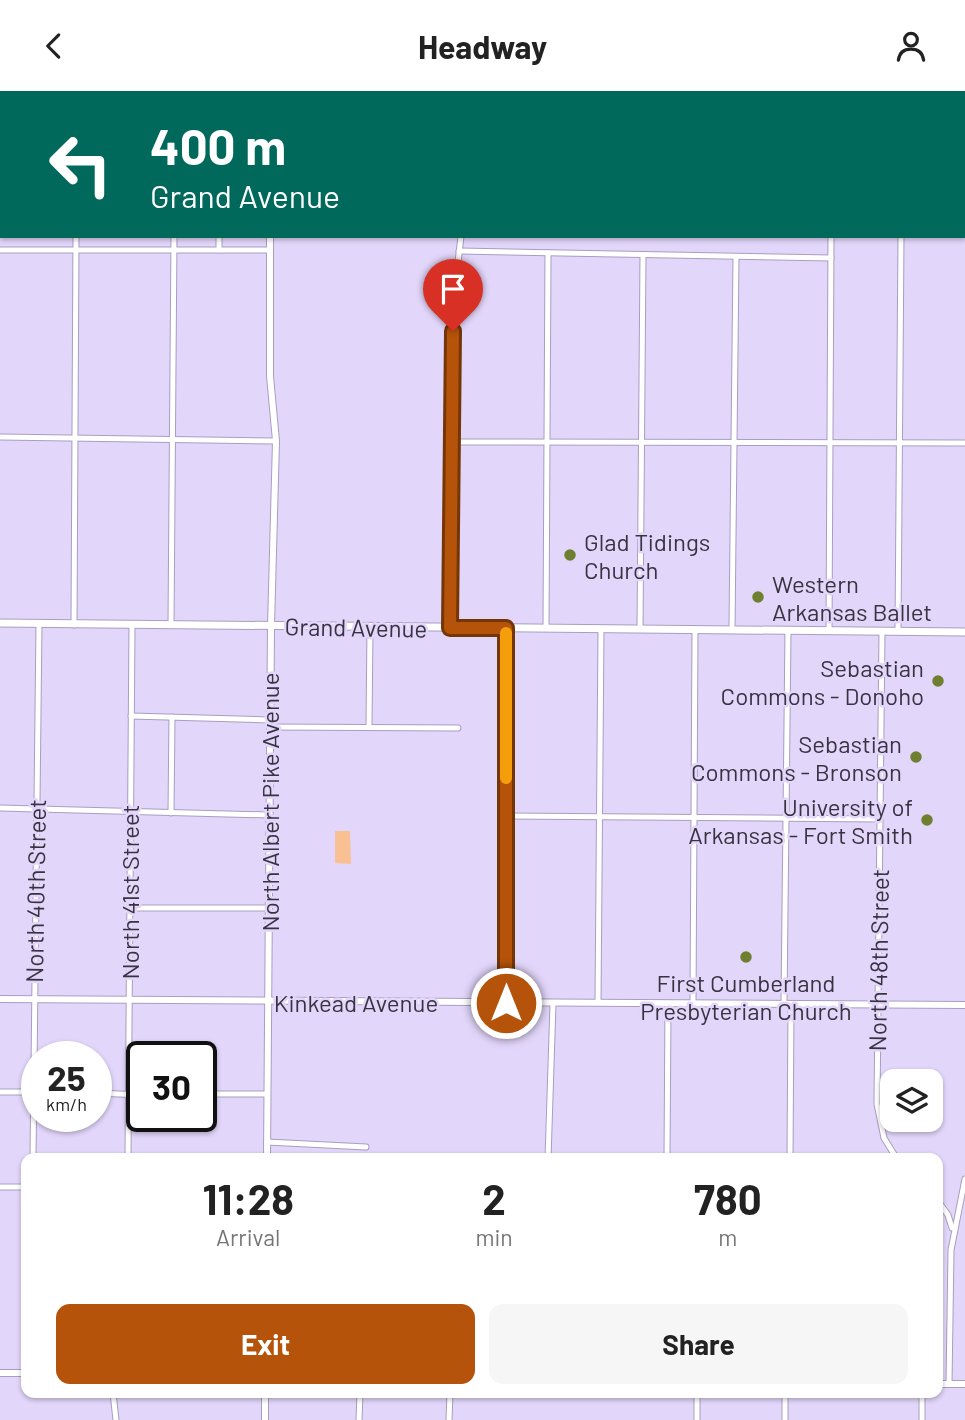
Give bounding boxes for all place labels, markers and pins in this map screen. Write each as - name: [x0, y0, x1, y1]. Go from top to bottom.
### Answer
- pin: [423, 259, 483, 331]
- place label: Glad Tidings Church: [584, 527, 710, 584]
- marker: Glad Tidings Church: [562, 547, 578, 563]
- place label: Western Arkansas Ballet: [772, 569, 932, 626]
- marker: Western Arkansas Ballet: [750, 589, 766, 605]
- place label: Sebastian Commons - Donoho: [721, 653, 924, 710]
- marker: Sebastian Commons - Donoho: [930, 673, 946, 689]
- place label: Sebastian Commons - Bronson: [691, 729, 902, 786]
- marker: Sebastian Commons - Bronson: [908, 749, 924, 765]
- place label: University of Arkansas - Fort Smith: [688, 792, 913, 849]
- marker: University of Arkansas - Fort Smith: [919, 812, 935, 828]
- marker: First Cumberland Presbyterian Church: [738, 949, 754, 965]
- place label: First Cumberland Presbyterian Church: [640, 968, 852, 1025]

